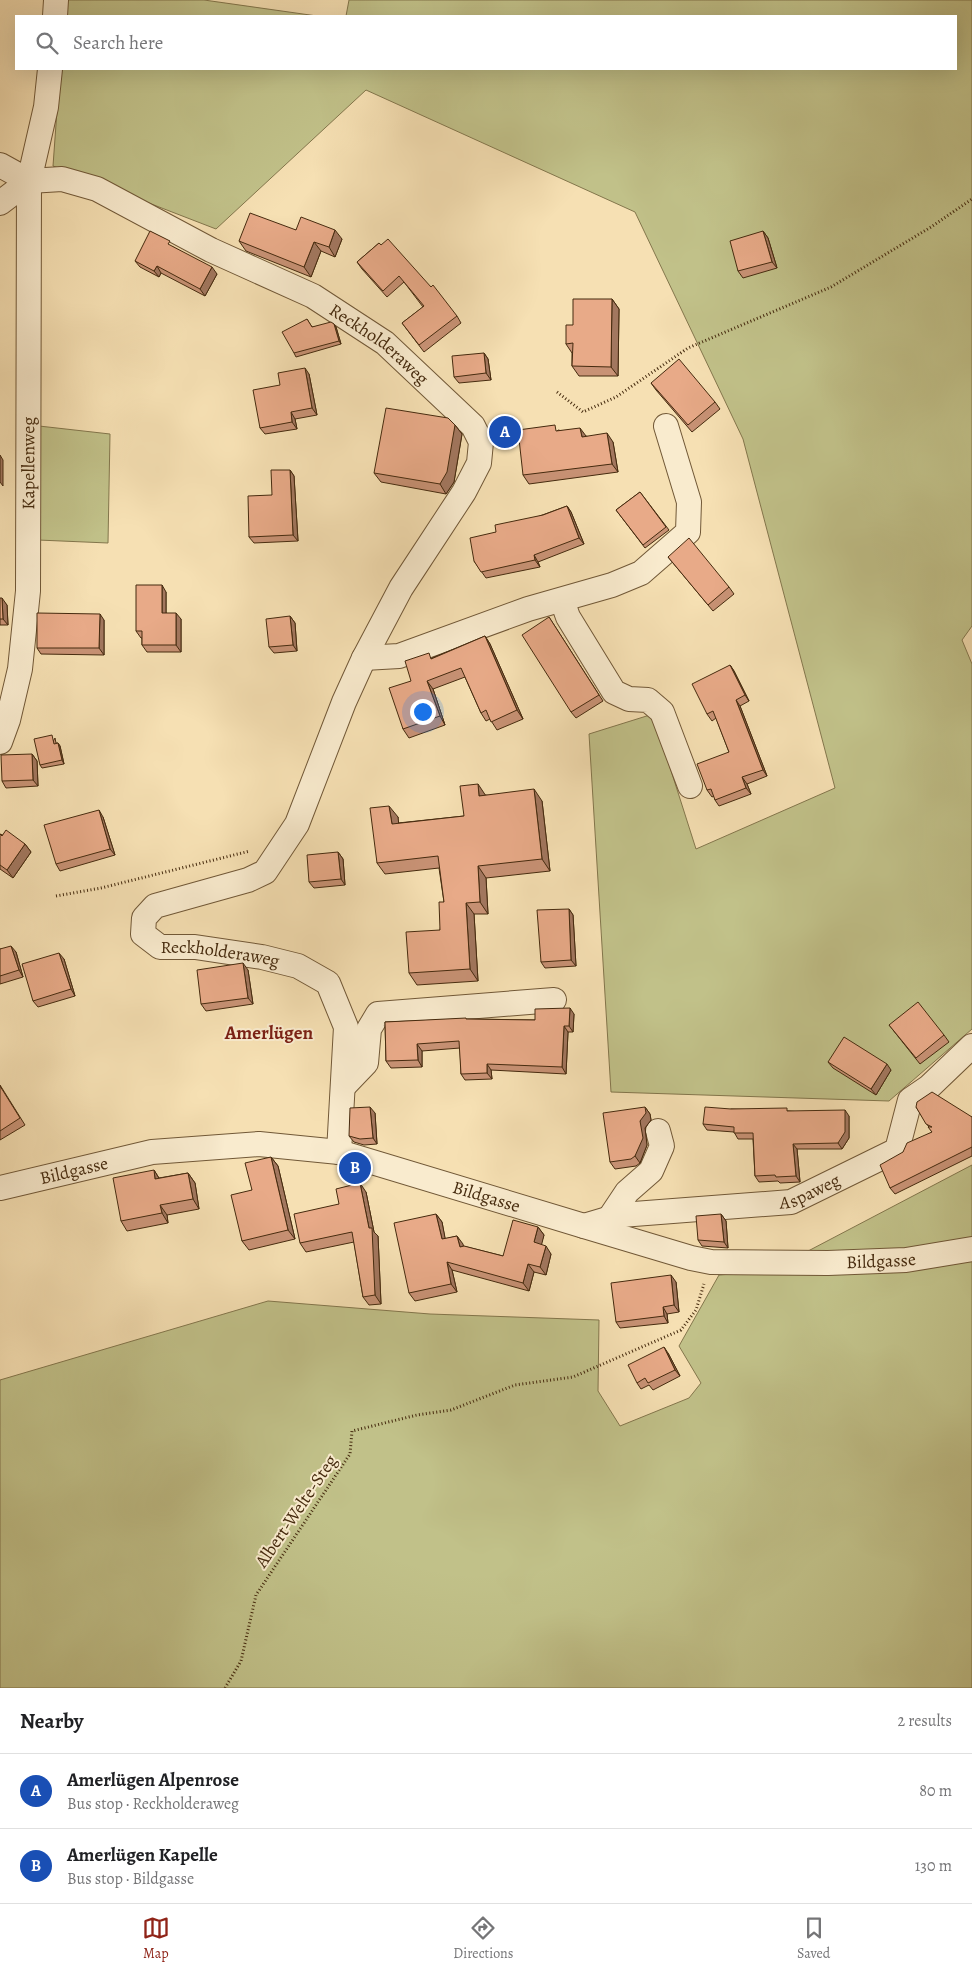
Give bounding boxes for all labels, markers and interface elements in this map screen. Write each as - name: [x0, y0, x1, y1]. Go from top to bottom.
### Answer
- search box: [15, 15, 957, 70]
- icon: search: [33, 29, 61, 57]
- text: Search here: [73, 30, 163, 56]
- street label: Reckholderaweg: [325, 298, 434, 390]
- pin: A: [489, 413, 521, 451]
- street label: Kapellenweg: [16, 417, 40, 510]
- your location: [410, 699, 436, 725]
- street label: Reckholderaweg: [161, 935, 282, 973]
- district label: Amerlügen: [224, 1020, 313, 1046]
- pin: B: [339, 1149, 371, 1187]
- street label: Bildgasse: [37, 1151, 111, 1190]
- street label: Aspaweg: [778, 1168, 844, 1215]
- street label: Bildgasse: [450, 1175, 523, 1218]
- street label: Bildgasse: [846, 1247, 918, 1274]
- street label: Albert-Welte-Steg: [249, 1450, 343, 1573]
- text: Nearby: [20, 1707, 83, 1735]
- text: 2 results: [897, 1710, 952, 1732]
- text: Amerlügen Alpenrose: [67, 1767, 239, 1793]
- text: A: [31, 1780, 41, 1802]
- text: 80 m: [919, 1780, 952, 1802]
- text: Bus stop · Reckholderaweg: [67, 1793, 239, 1815]
- text: Amerlügen Kapelle: [67, 1842, 218, 1868]
- text: B: [31, 1855, 41, 1877]
- text: 130 m: [915, 1855, 952, 1877]
- text: Bus stop · Bildgasse: [67, 1868, 194, 1890]
- tab: Map: [142, 1914, 170, 1963]
- tab: Directions: [453, 1914, 513, 1963]
- tab: Saved: [797, 1914, 830, 1963]

